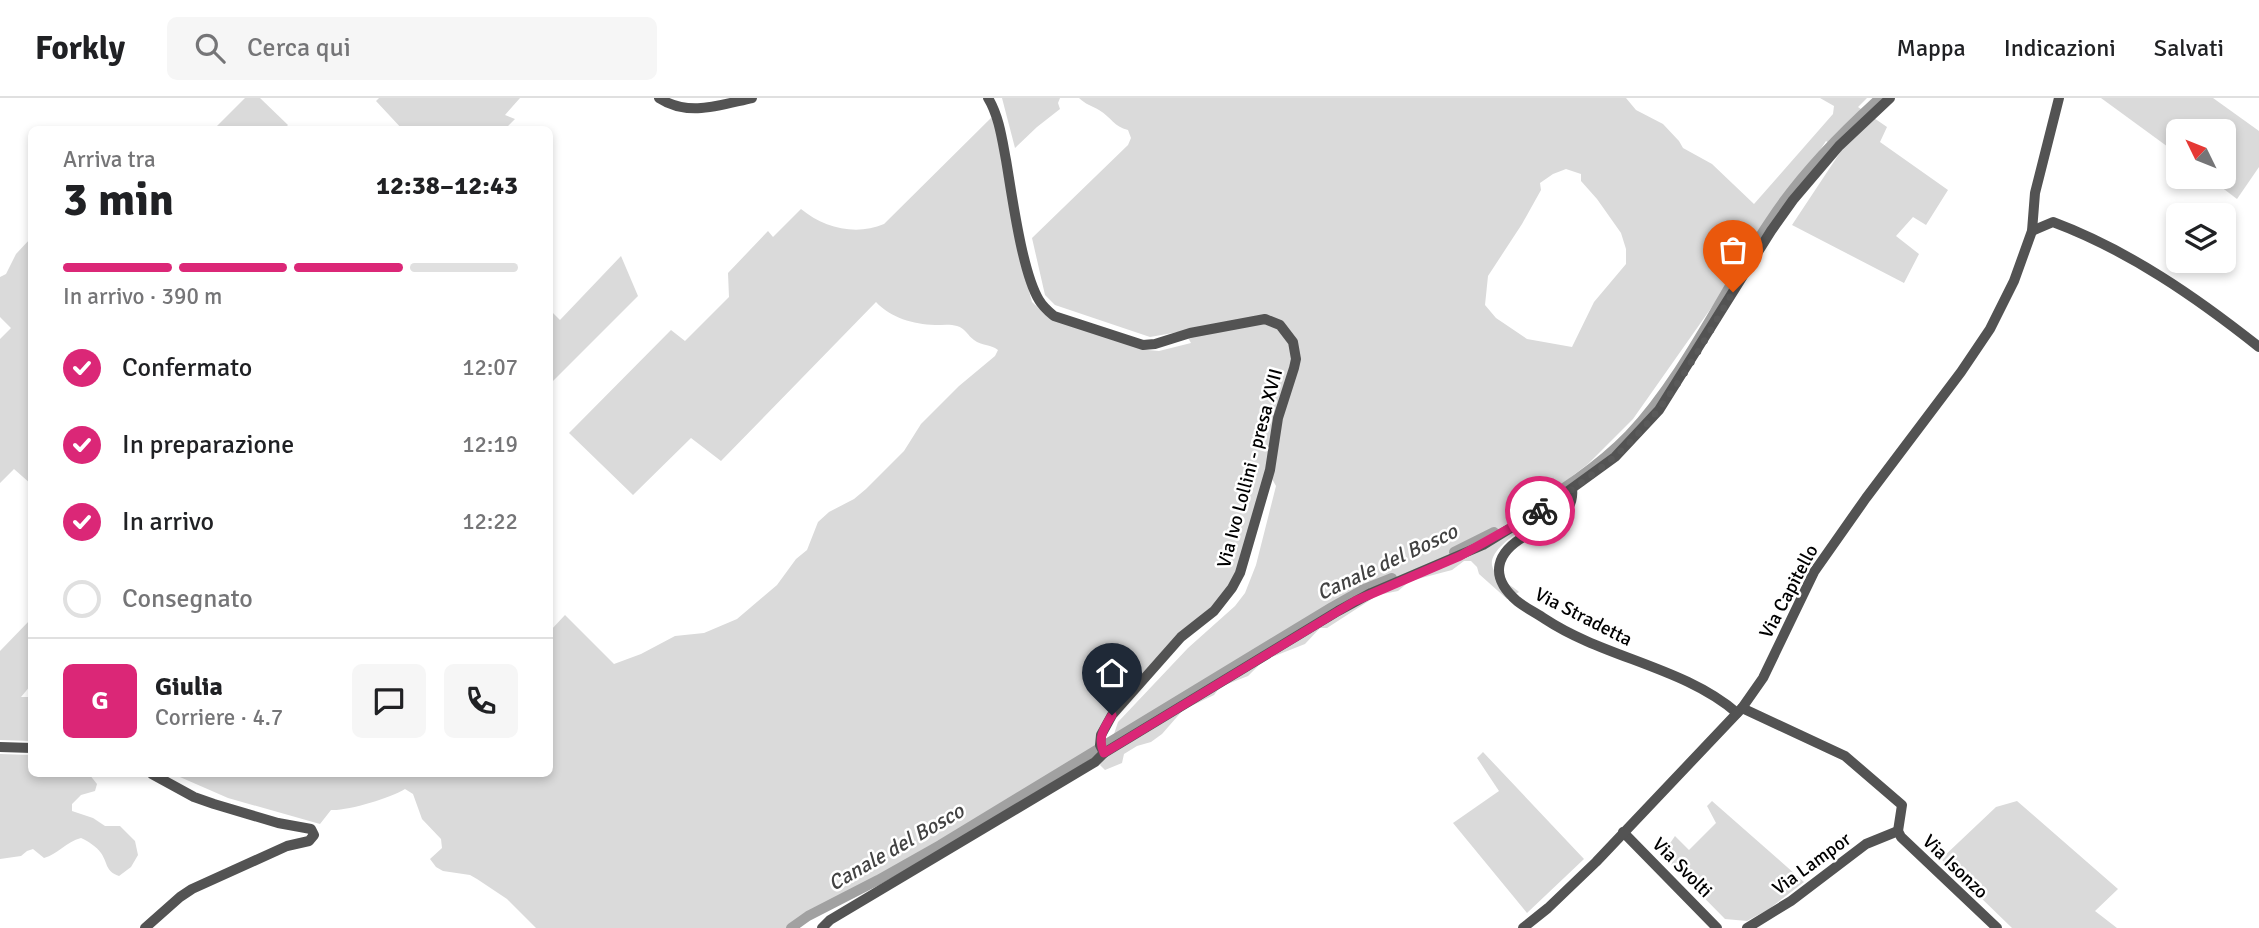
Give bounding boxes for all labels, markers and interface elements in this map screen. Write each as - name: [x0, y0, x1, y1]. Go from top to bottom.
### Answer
- search box: [167, 17, 657, 80]
- text: Forkly: [35, 28, 125, 69]
- icon: search: [191, 29, 229, 67]
- text: Cerca qui: [247, 32, 351, 64]
- text: Mappa: [1897, 33, 1966, 63]
- text: Indicazioni: [2004, 33, 2116, 63]
- text: Salvati: [2154, 33, 2224, 63]
- north arrow: [2166, 119, 2236, 189]
- map controls: [2166, 119, 2236, 273]
- text: Arriva tra: [63, 145, 156, 174]
- text: 12:38–12:43: [376, 170, 518, 202]
- text: 3 min: [63, 172, 174, 228]
- button: layers: [2166, 203, 2236, 273]
- pin: [1703, 220, 1763, 292]
- icon: bag: [1714, 231, 1752, 269]
- text: In arrivo · 390 m: [63, 282, 222, 311]
- icon: check: [63, 349, 101, 387]
- text: Confermato: [122, 352, 252, 384]
- text: 12:07: [462, 353, 518, 382]
- street label: Via Ivo Lollini - presa XVII: [1212, 366, 1288, 571]
- icon: check: [63, 426, 101, 464]
- text: In preparazione: [122, 429, 294, 461]
- text: 12:19: [462, 430, 518, 459]
- courier: [1505, 476, 1575, 546]
- icon: bike: [1521, 492, 1559, 530]
- icon: check: [63, 503, 101, 541]
- text: In arrivo: [122, 506, 214, 538]
- text: 12:22: [462, 507, 518, 536]
- water label: Canale del Bosco: [1312, 518, 1462, 606]
- street label: Via Capitello: [1754, 540, 1824, 642]
- street label: Via Stradetta: [1531, 582, 1636, 652]
- text: Consegnato: [122, 583, 253, 615]
- pin: [1082, 643, 1142, 715]
- icon: home: [1093, 654, 1131, 692]
- button: chat: [352, 664, 426, 738]
- button: phone: [444, 664, 518, 738]
- text: Giulia: [155, 671, 223, 703]
- text: G: [91, 685, 109, 717]
- text: Corriere · 4.7: [155, 703, 283, 732]
- water label: Canale del Bosco: [824, 797, 969, 896]
- street label: Via Lampor: [1768, 827, 1856, 900]
- street label: Via Isonzo: [1917, 830, 1993, 904]
- street label: Via Svolti: [1647, 833, 1717, 903]

